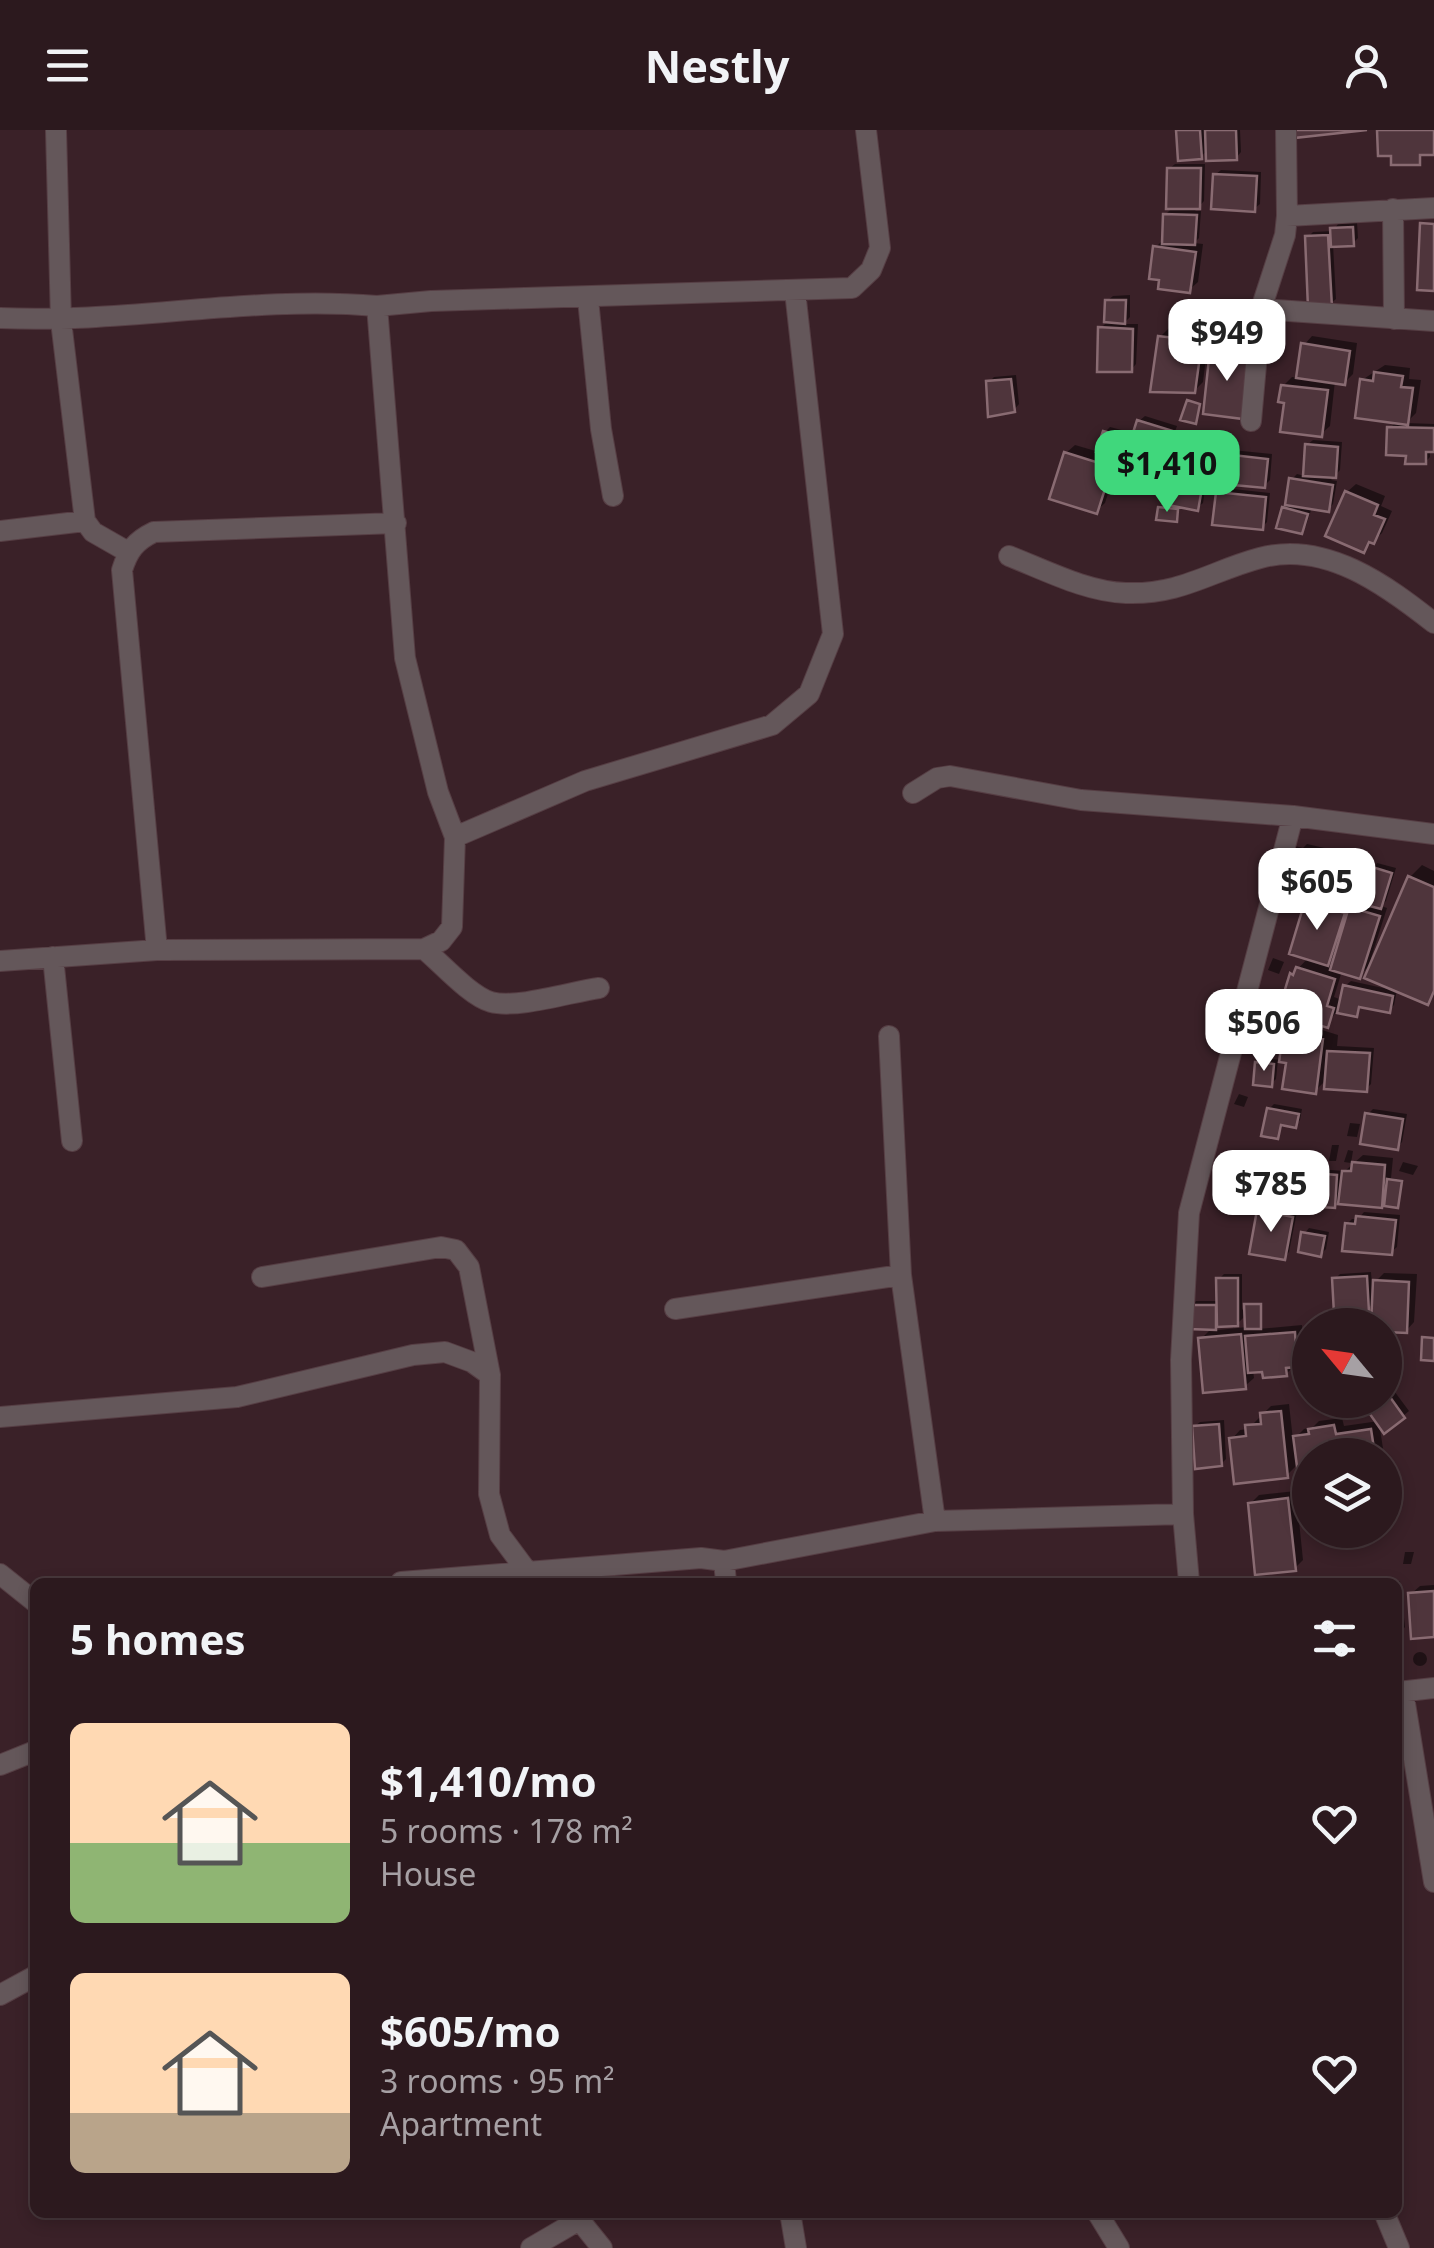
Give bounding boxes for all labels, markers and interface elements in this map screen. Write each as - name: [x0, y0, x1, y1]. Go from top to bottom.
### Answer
- text: Nestly: [645, 35, 789, 96]
- icon: menu: [40, 38, 95, 93]
- icon: person: [1339, 38, 1394, 93]
- pin: $949: [1168, 299, 1286, 384]
- text: $949: [1190, 310, 1264, 353]
- pin: $1,410: [1086, 430, 1248, 515]
- text: $1,410: [1117, 441, 1217, 484]
- pin: $605: [1258, 848, 1376, 933]
- text: $605: [1280, 859, 1354, 902]
- pin: $506: [1205, 989, 1323, 1074]
- text: $506: [1227, 1000, 1301, 1043]
- pin: $785: [1212, 1150, 1330, 1235]
- text: $785: [1234, 1161, 1308, 1204]
- north arrow: [1292, 1308, 1402, 1418]
- map controls: [1292, 1308, 1402, 1548]
- button: layers: [1292, 1438, 1402, 1548]
- text: 5 homes: [70, 1610, 246, 1667]
- icon: filters: [1307, 1611, 1362, 1666]
- text: $1,410/mo: [380, 1752, 597, 1809]
- icon: home: [150, 1763, 270, 1883]
- icon: heart: [1307, 1796, 1362, 1851]
- text: 5 rooms · 178 m²: [380, 1809, 633, 1852]
- text: House: [380, 1852, 476, 1895]
- text: $605/mo: [380, 2002, 561, 2059]
- icon: home: [150, 2013, 270, 2133]
- icon: heart: [1307, 2046, 1362, 2101]
- text: 3 rooms · 95 m²: [380, 2059, 614, 2102]
- text: Apartment: [380, 2102, 542, 2145]

